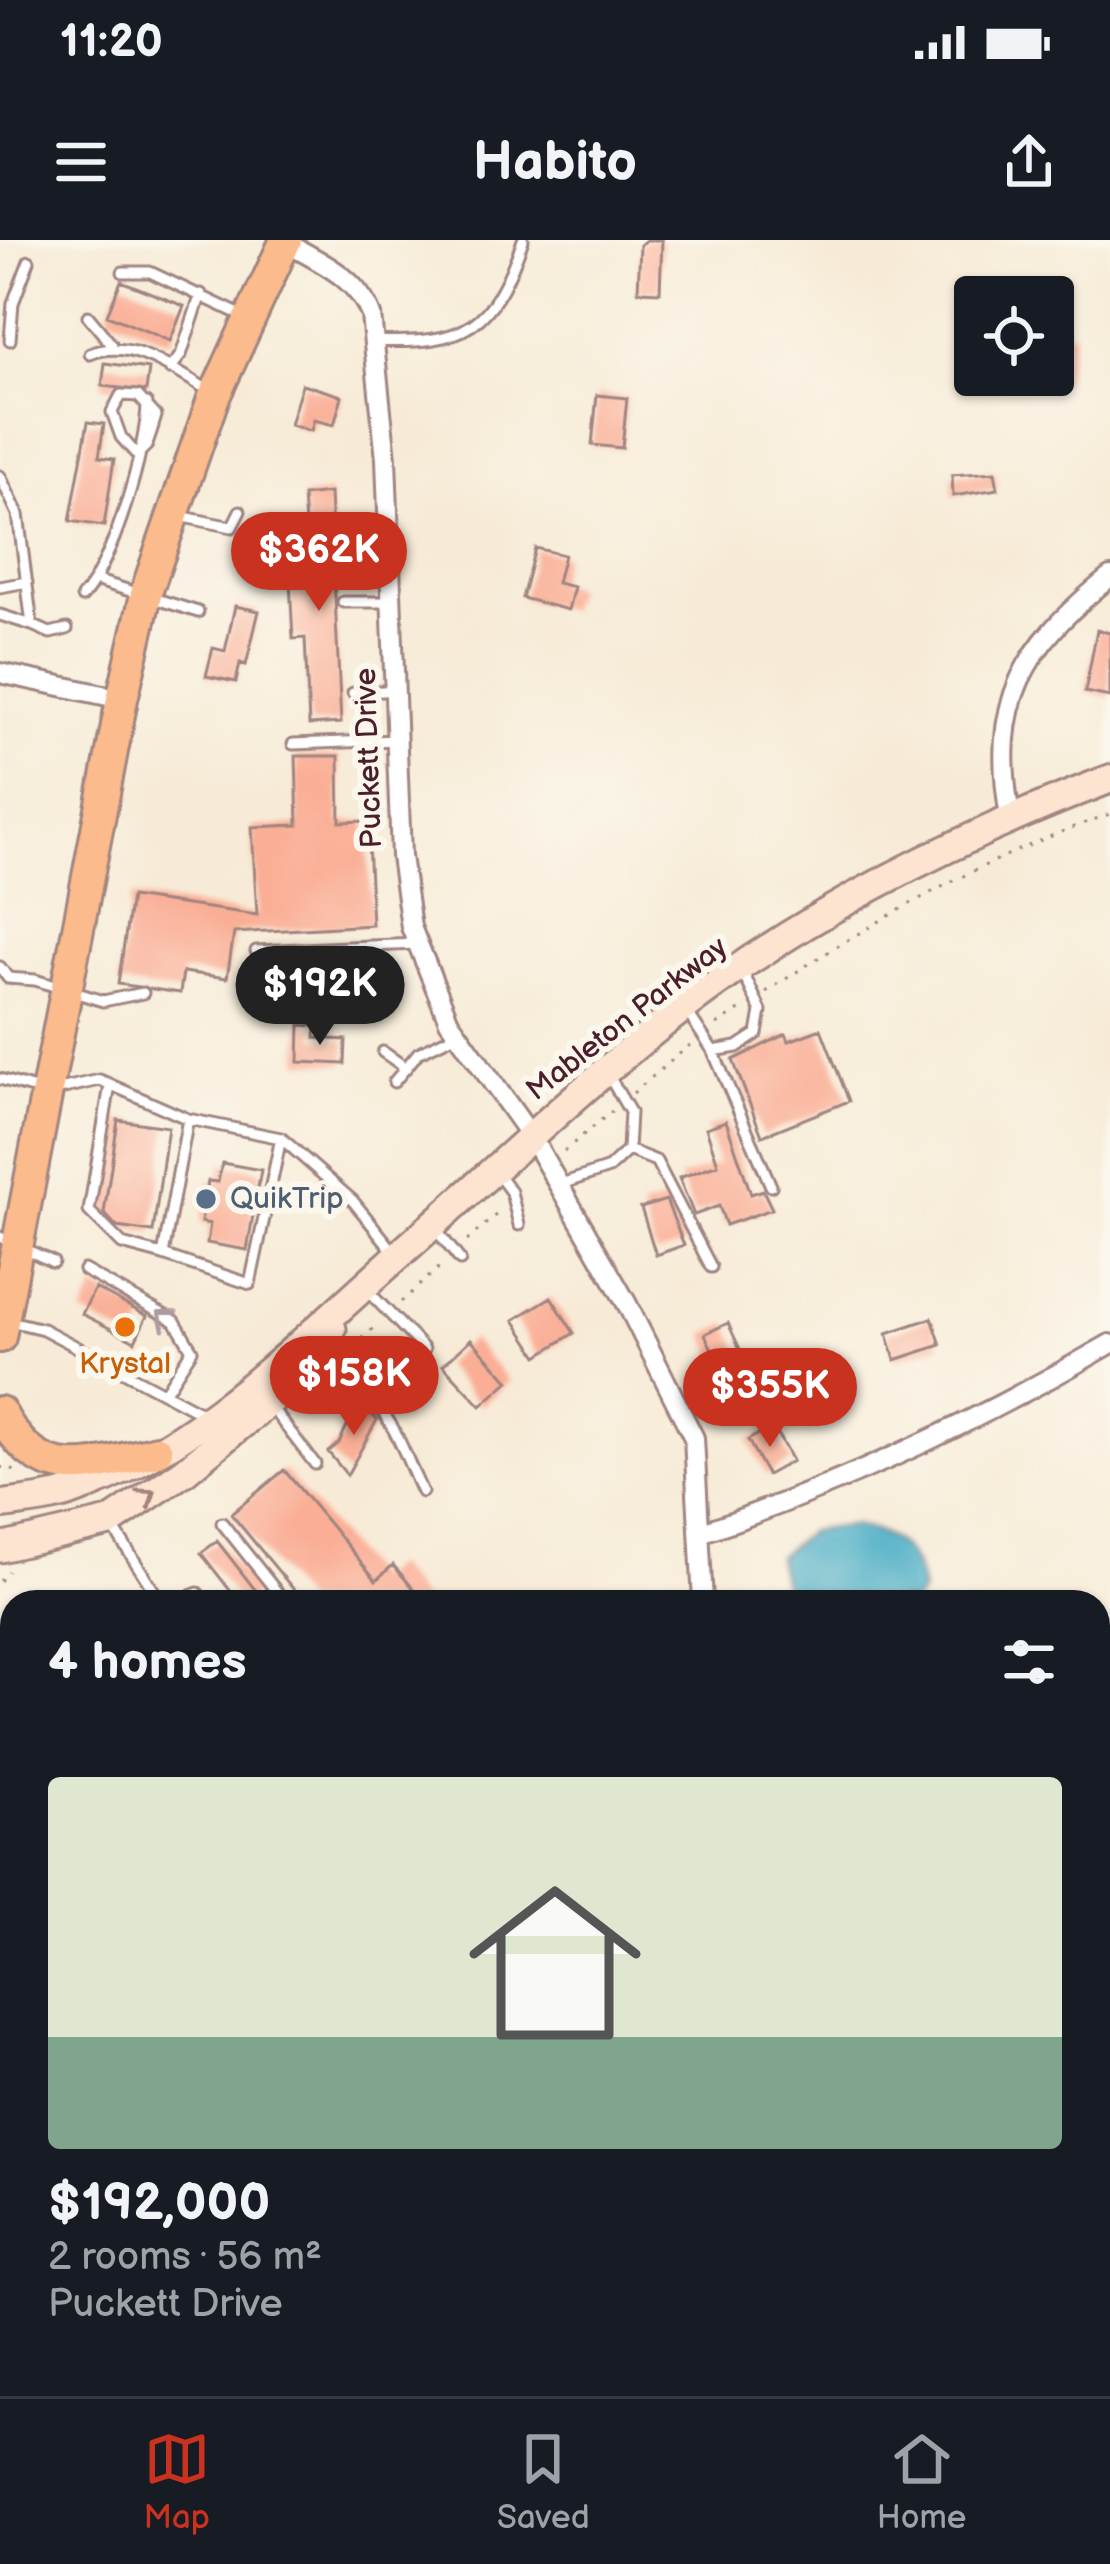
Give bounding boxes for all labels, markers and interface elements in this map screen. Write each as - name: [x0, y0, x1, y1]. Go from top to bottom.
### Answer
- text: 11:20: [60, 15, 163, 70]
- icon: menu: [48, 129, 114, 195]
- icon: share: [996, 129, 1062, 195]
- text: Habito: [473, 130, 637, 195]
- map controls: [954, 276, 1074, 396]
- button: locate: [954, 276, 1074, 396]
- pin: $362K: [235, 512, 403, 614]
- text: $362K: [258, 527, 380, 574]
- street label: Puckett Drive: [348, 667, 390, 849]
- street label: Mableton Parkway: [519, 929, 735, 1109]
- pin: $192K: [236, 946, 404, 1048]
- text: $192K: [263, 961, 377, 1008]
- place label: QuikTrip: [230, 1181, 344, 1217]
- marker: QuikTrip: [193, 1186, 219, 1212]
- one-way arrow: [156, 1310, 178, 1331]
- marker: Krystal: [112, 1314, 138, 1340]
- pin: $158K: [270, 1336, 438, 1438]
- place label: Krystal: [79, 1346, 171, 1382]
- pin: $355K: [686, 1348, 854, 1450]
- text: $158K: [297, 1351, 411, 1398]
- text: $355K: [710, 1363, 830, 1410]
- one-way arrow: [135, 1488, 157, 1510]
- icon: filters: [996, 1629, 1062, 1695]
- text: 4 homes: [48, 1632, 247, 1693]
- icon: home: [447, 1855, 663, 2071]
- text: $192,000: [48, 2173, 270, 2234]
- text: 2 rooms · 56 m²: [48, 2234, 322, 2281]
- text: Puckett Drive: [48, 2281, 283, 2328]
- tab: Map: [144, 2426, 210, 2538]
- tab: Saved: [497, 2426, 590, 2538]
- tab: Home: [877, 2426, 966, 2538]

